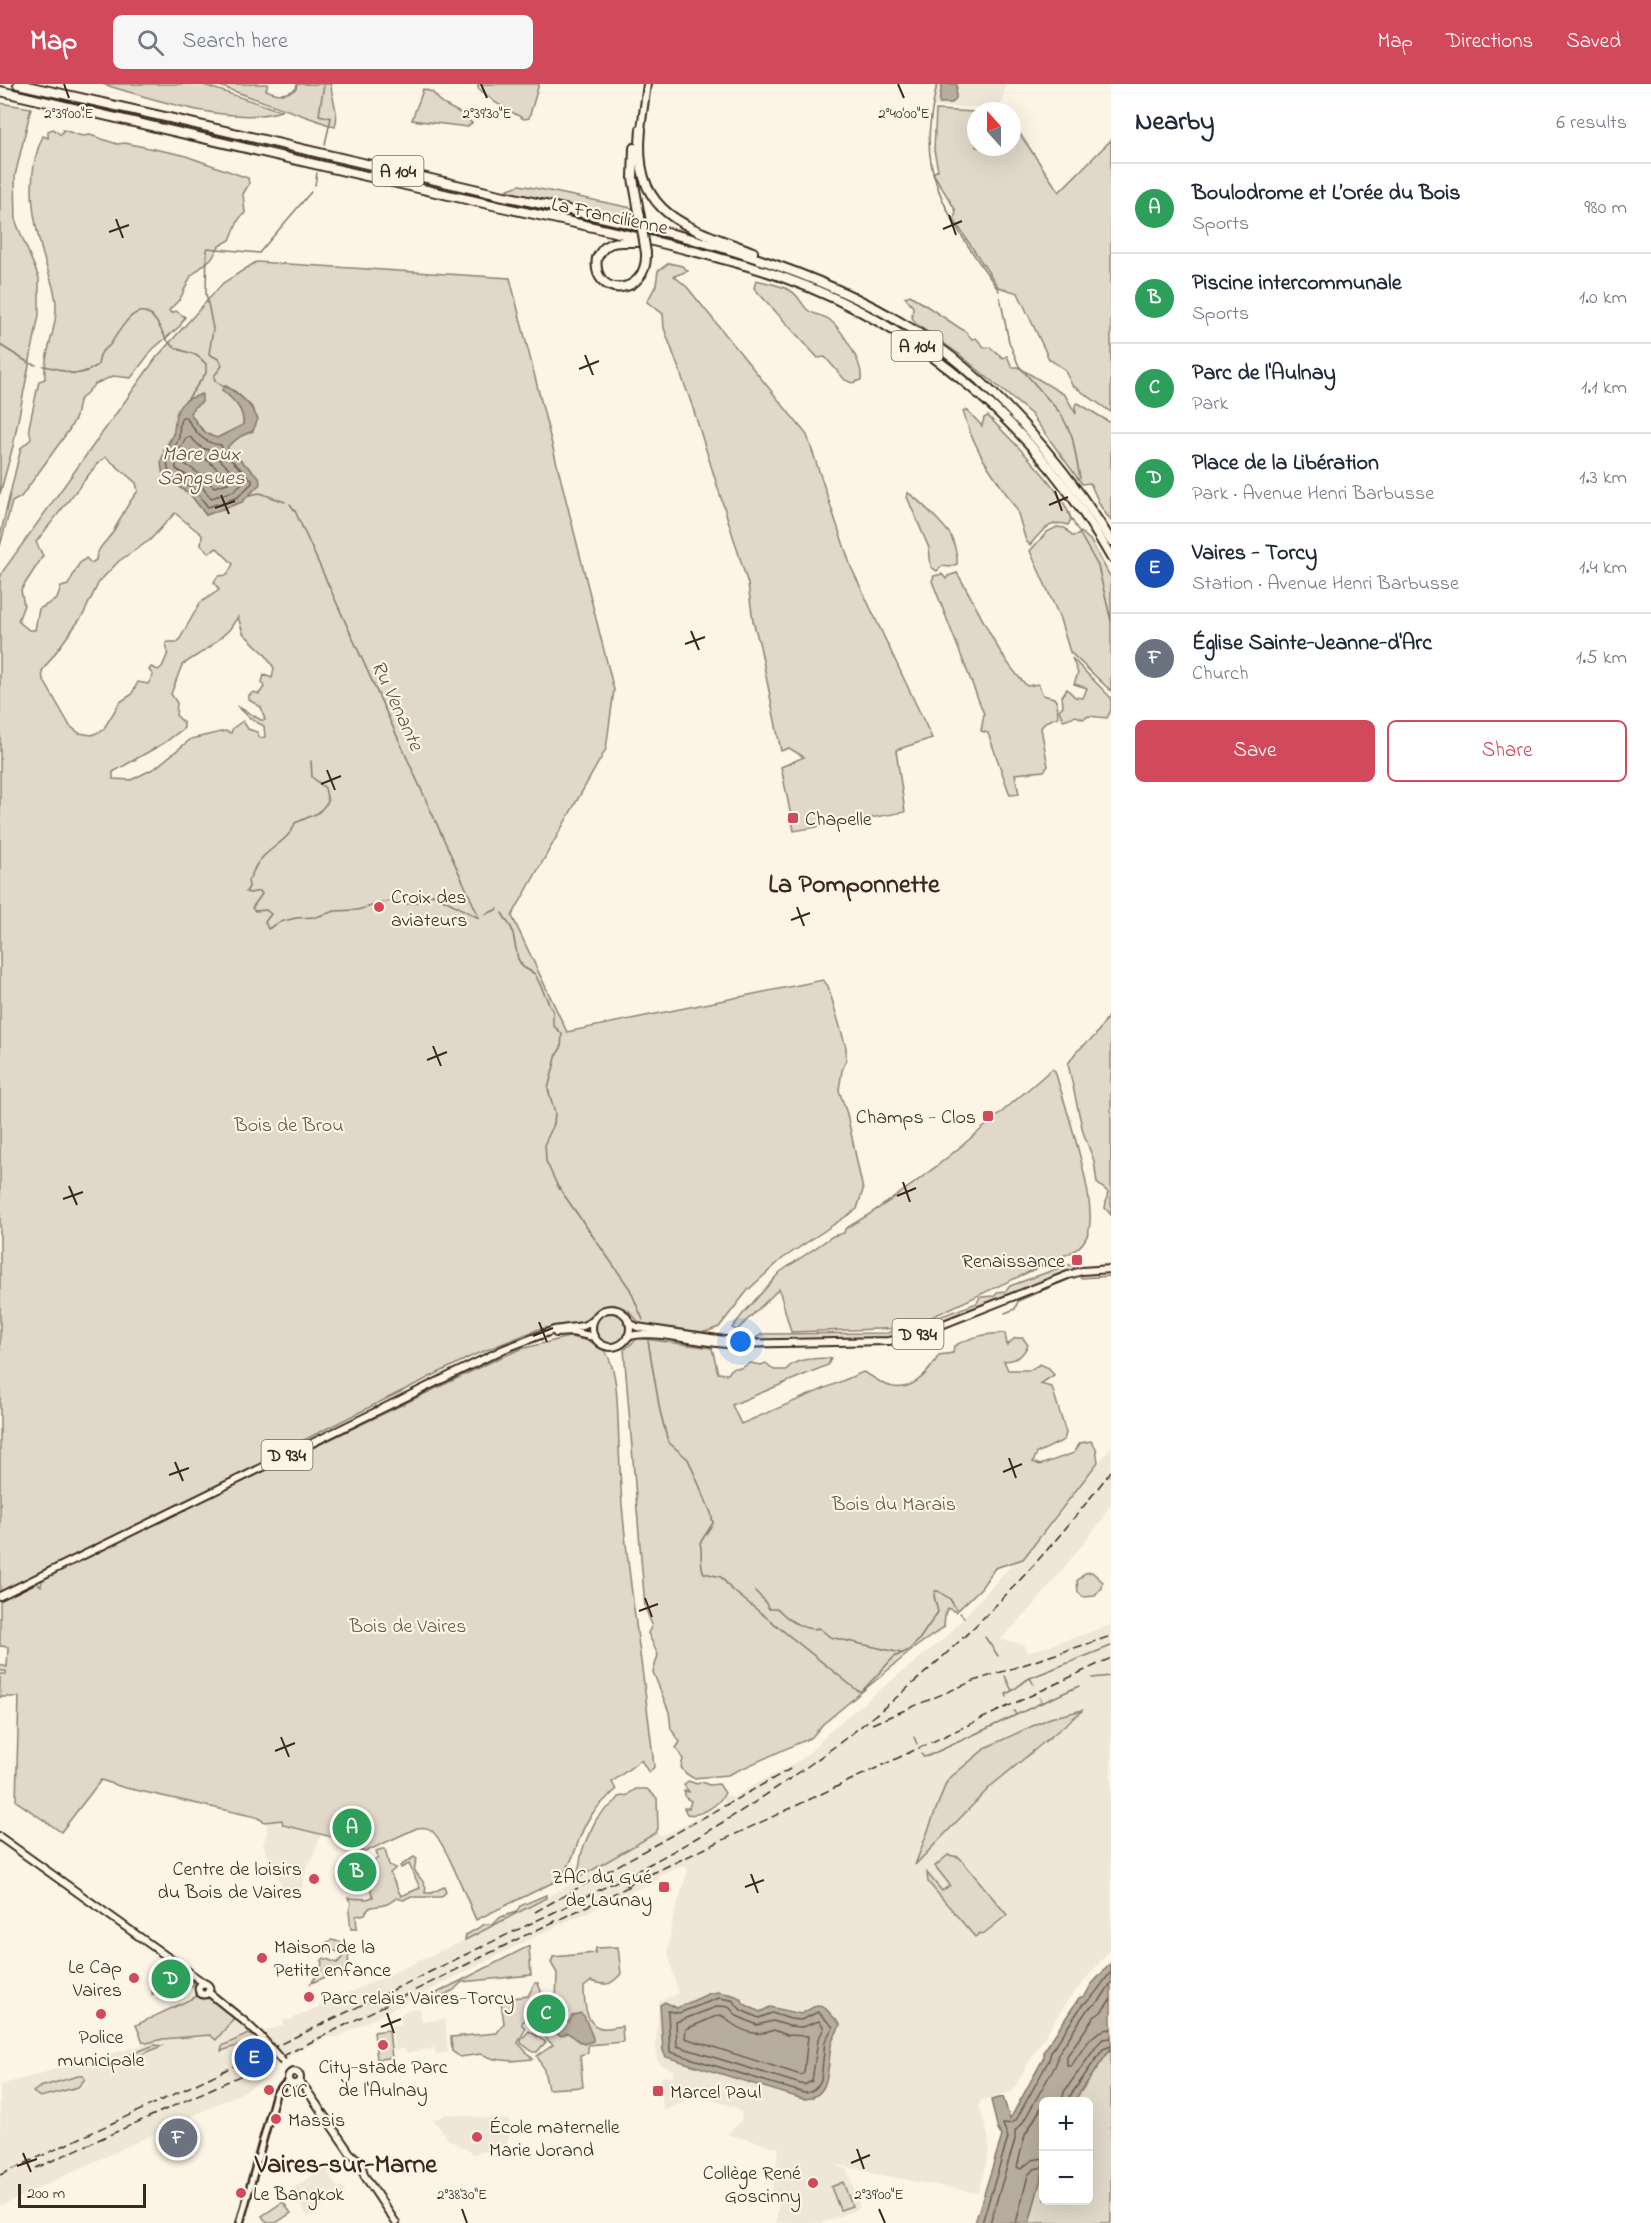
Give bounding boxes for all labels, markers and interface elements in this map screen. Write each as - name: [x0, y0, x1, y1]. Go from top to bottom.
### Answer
- search box: [113, 15, 533, 69]
- text: Map: [30, 22, 77, 63]
- icon: search: [134, 26, 167, 59]
- text: Search here: [182, 26, 288, 58]
- text: Map: [1377, 27, 1413, 57]
- text: Directions: [1446, 27, 1533, 57]
- text: Saved: [1566, 27, 1621, 57]
- north arrow: [967, 102, 1021, 156]
- text: 2°39'00"E: [44, 103, 94, 125]
- text: 2°39'30"E: [462, 103, 512, 125]
- text: 2°40'00"E: [878, 103, 930, 125]
- text: Nearby: [1135, 104, 1214, 142]
- text: 6 results: [1556, 109, 1627, 138]
- road number: A 104: [372, 156, 424, 186]
- text: Boulodrome et L’Orée du Bois: [1192, 178, 1460, 210]
- street label: La Francilienne: [549, 191, 670, 244]
- text: A: [1148, 194, 1161, 223]
- text: 980 m: [1584, 194, 1627, 223]
- text: Sports: [1192, 210, 1249, 239]
- text: Piscine intercommunale: [1192, 268, 1402, 300]
- text: B: [1148, 284, 1161, 313]
- text: 1.0 km: [1579, 284, 1627, 313]
- text: Sports: [1192, 300, 1249, 329]
- road number: A 104: [892, 331, 942, 361]
- text: Parc de l'Aulnay: [1192, 358, 1336, 390]
- text: C: [1149, 374, 1160, 403]
- text: 1.1 km: [1581, 374, 1627, 403]
- text: Park: [1192, 390, 1228, 419]
- water label: Mare aux Sangsues: [157, 440, 245, 495]
- text: Place de la Libération: [1192, 448, 1379, 480]
- text: D: [1147, 464, 1162, 493]
- text: 1.3 km: [1579, 464, 1627, 493]
- text: Park · Avenue Henri Barbusse: [1192, 480, 1434, 509]
- text: Vaires - Torcy: [1192, 538, 1317, 570]
- text: E: [1148, 554, 1161, 583]
- text: 1.4 km: [1579, 554, 1627, 583]
- text: Station · Avenue Henri Barbusse: [1192, 570, 1459, 599]
- text: Église Sainte-Jeanne-d'Arc: [1192, 628, 1432, 660]
- text: F: [1148, 644, 1161, 673]
- text: 1.5 km: [1576, 644, 1627, 673]
- water label: Ru Venante: [362, 656, 431, 757]
- text: Church: [1192, 660, 1248, 689]
- button: Save: [1135, 720, 1375, 782]
- button: Share: [1387, 720, 1627, 782]
- place label: Chapelle: [805, 806, 872, 835]
- marker: Chapelle: [786, 811, 800, 825]
- district label: La Pomponnette: [768, 867, 941, 905]
- place label: Croix des aviateurs: [391, 884, 467, 936]
- marker: Croix des aviateurs: [372, 900, 386, 914]
- place label: Champs - Clos: [856, 1104, 976, 1133]
- marker: Champs - Clos: [981, 1109, 995, 1123]
- park label: Bois de Brou: [233, 1112, 344, 1141]
- place label: Renaissance: [962, 1248, 1065, 1277]
- marker: Renaissance: [1070, 1253, 1084, 1267]
- road number: D 934: [892, 1319, 944, 1349]
- your location: [726, 1327, 755, 1356]
- road number: D 934: [262, 1440, 312, 1470]
- park label: Bois du Marais: [831, 1491, 956, 1520]
- park label: Bois de Vaires: [349, 1613, 466, 1642]
- pin: A: [332, 1806, 372, 1850]
- pin: B: [338, 1850, 376, 1894]
- place label: Centre de loisirs du Bois de Vaires: [157, 1856, 302, 1908]
- place label: ZAC du Gué de Launay: [552, 1864, 652, 1916]
- marker: Centre de loisirs du Bois de Vaires: [307, 1872, 321, 1886]
- marker: ZAC du Gué de Launay: [657, 1880, 671, 1894]
- place label: Maison de la Petite enfance: [274, 1934, 391, 1986]
- marker: Maison de la Petite enfance: [255, 1951, 269, 1965]
- place label: Le Cap Vaires: [68, 1954, 122, 2006]
- pin: D: [152, 1956, 190, 2002]
- marker: Le Cap Vaires: [127, 1971, 141, 1985]
- place label: Parc relais Vaires-Torcy: [321, 1985, 514, 2014]
- marker: Parc relais Vaires-Torcy: [302, 1990, 316, 2004]
- pin: C: [526, 1992, 566, 2036]
- marker: Police municipale: [94, 2007, 108, 2021]
- place label: Police municipale: [58, 2024, 144, 2076]
- pin: E: [234, 2036, 274, 2080]
- marker: City-stade Parc de l'Aulnay: [376, 2038, 390, 2052]
- place label: City-stade Parc de l'Aulnay: [318, 2054, 448, 2106]
- place label: CIC: [281, 2078, 308, 2107]
- place label: Marcel Paul: [670, 2079, 761, 2108]
- marker: CIC: [262, 2083, 276, 2097]
- marker: Marcel Paul: [651, 2084, 665, 2098]
- map controls: [1039, 2097, 1093, 2205]
- button: +: [1039, 2097, 1093, 2151]
- place label: Massis: [288, 2107, 345, 2136]
- marker: Massis: [269, 2112, 283, 2126]
- place label: École maternelle Marie Jorand: [489, 2114, 620, 2166]
- pin: F: [158, 2116, 198, 2160]
- marker: École maternelle Marie Jorand: [470, 2130, 484, 2144]
- district label: Vaires-sur-Marne: [254, 2147, 438, 2185]
- button: −: [1039, 2151, 1093, 2205]
- place label: Collège René Goscinny: [703, 2160, 801, 2212]
- marker: Collège René Goscinny: [806, 2176, 820, 2190]
- scale bar: [18, 2181, 146, 2208]
- place label: Le Bangkok: [253, 2181, 344, 2211]
- text: 200 m: [27, 2182, 65, 2206]
- text: 2°38'30"E: [437, 2184, 487, 2206]
- text: 2°39'00"E: [854, 2184, 904, 2206]
- marker: Le Bangkok: [234, 2186, 248, 2200]

